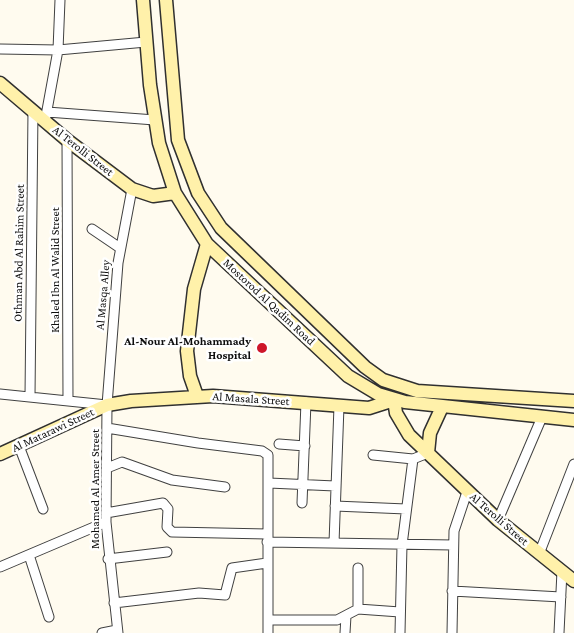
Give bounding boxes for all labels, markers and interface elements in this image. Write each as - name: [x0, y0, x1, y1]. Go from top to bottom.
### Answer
- street label: Al Terolli Street: [50, 123, 116, 179]
- street label: Othman Abd Al Rahim Street: [11, 184, 27, 322]
- street label: Khaled Ibn Al Walid Street: [48, 207, 62, 333]
- street label: Mostorod Al Qadim Road: [220, 256, 318, 348]
- street label: Al Masqa Alley: [93, 259, 113, 331]
- place label: Al-Nour Al-Mohammady Hospital: [124, 334, 251, 362]
- marker: Al-Nour Al-Mohammady Hospital: [255, 341, 269, 355]
- street label: Al Masala Street: [212, 389, 290, 409]
- street label: Al Matarawi Street: [10, 405, 96, 455]
- street label: Mohamed Al Amer Street: [88, 429, 102, 549]
- street label: Al Terolli Street: [467, 490, 531, 548]

